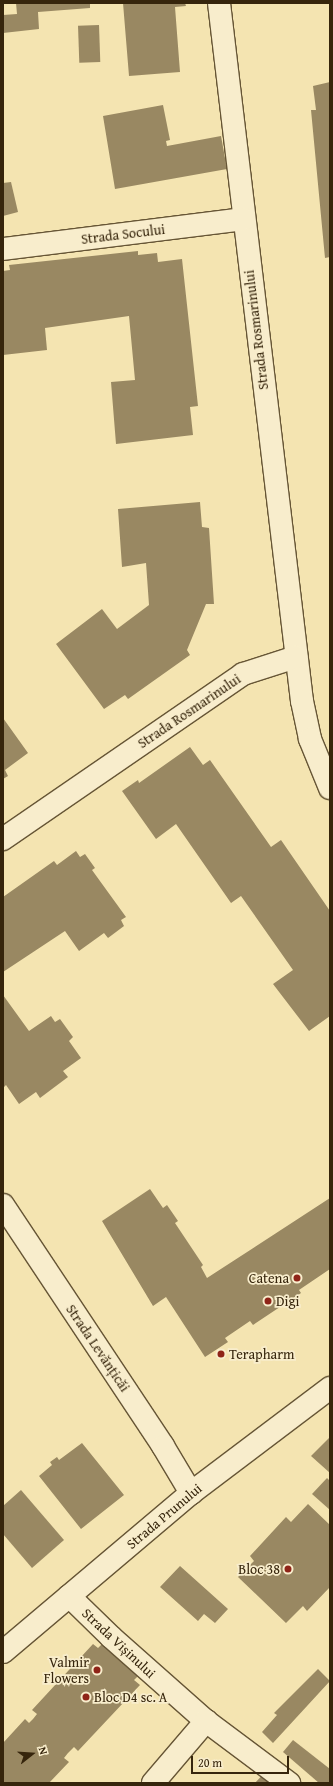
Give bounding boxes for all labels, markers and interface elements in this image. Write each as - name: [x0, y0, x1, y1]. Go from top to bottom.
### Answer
- street label: Strada Socului: [80, 221, 166, 247]
- street label: Strada Rosmarinului: [240, 269, 272, 391]
- street label: Strada Rosmarinului: [134, 670, 244, 752]
- place label: Catena: [249, 1270, 289, 1286]
- marker: Catena: [292, 1273, 302, 1283]
- place label: Digi: [276, 1293, 299, 1309]
- marker: Digi: [263, 1296, 273, 1306]
- street label: Strada Levănțicăi: [63, 1301, 133, 1395]
- place label: Terapharm: [229, 1346, 294, 1362]
- marker: Terapharm: [216, 1349, 226, 1359]
- street label: Strada Prunului: [123, 1480, 205, 1552]
- place label: Bloc 38: [238, 1561, 280, 1577]
- marker: Bloc 38: [283, 1564, 293, 1574]
- street label: Strada Vișinului: [79, 1605, 159, 1681]
- place label: Valmir Flowers: [44, 1654, 89, 1686]
- marker: Valmir Flowers: [92, 1665, 102, 1675]
- place label: Bloc D4 sc. A: [94, 1689, 167, 1705]
- marker: Bloc D4 sc. A: [81, 1692, 91, 1702]
- north arrow: [12, 1734, 52, 1774]
- text: N: [35, 1745, 52, 1756]
- scale bar: [193, 1748, 291, 1774]
- text: 20 m: [198, 1754, 222, 1771]

